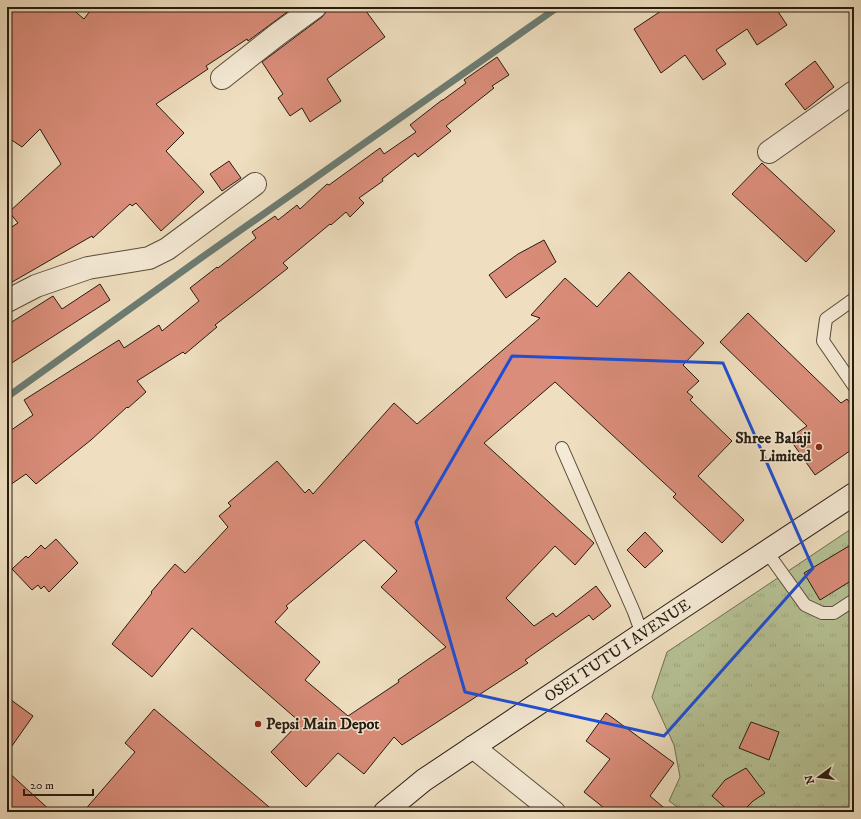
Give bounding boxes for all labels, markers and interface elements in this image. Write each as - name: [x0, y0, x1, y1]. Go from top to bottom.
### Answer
- place label: Shree Balaji Limited: [735, 428, 812, 466]
- marker: Shree Balaji Limited: [814, 442, 824, 452]
- street label: OSEI TUTU I AVENUE: [540, 595, 694, 707]
- place label: Pepsi Main Depot: [266, 714, 380, 734]
- marker: Pepsi Main Depot: [253, 719, 263, 729]
- north arrow: [799, 757, 839, 797]
- scale bar: [24, 771, 93, 797]
- text: N: [802, 773, 818, 786]
- text: 20 m: [30, 778, 54, 793]

